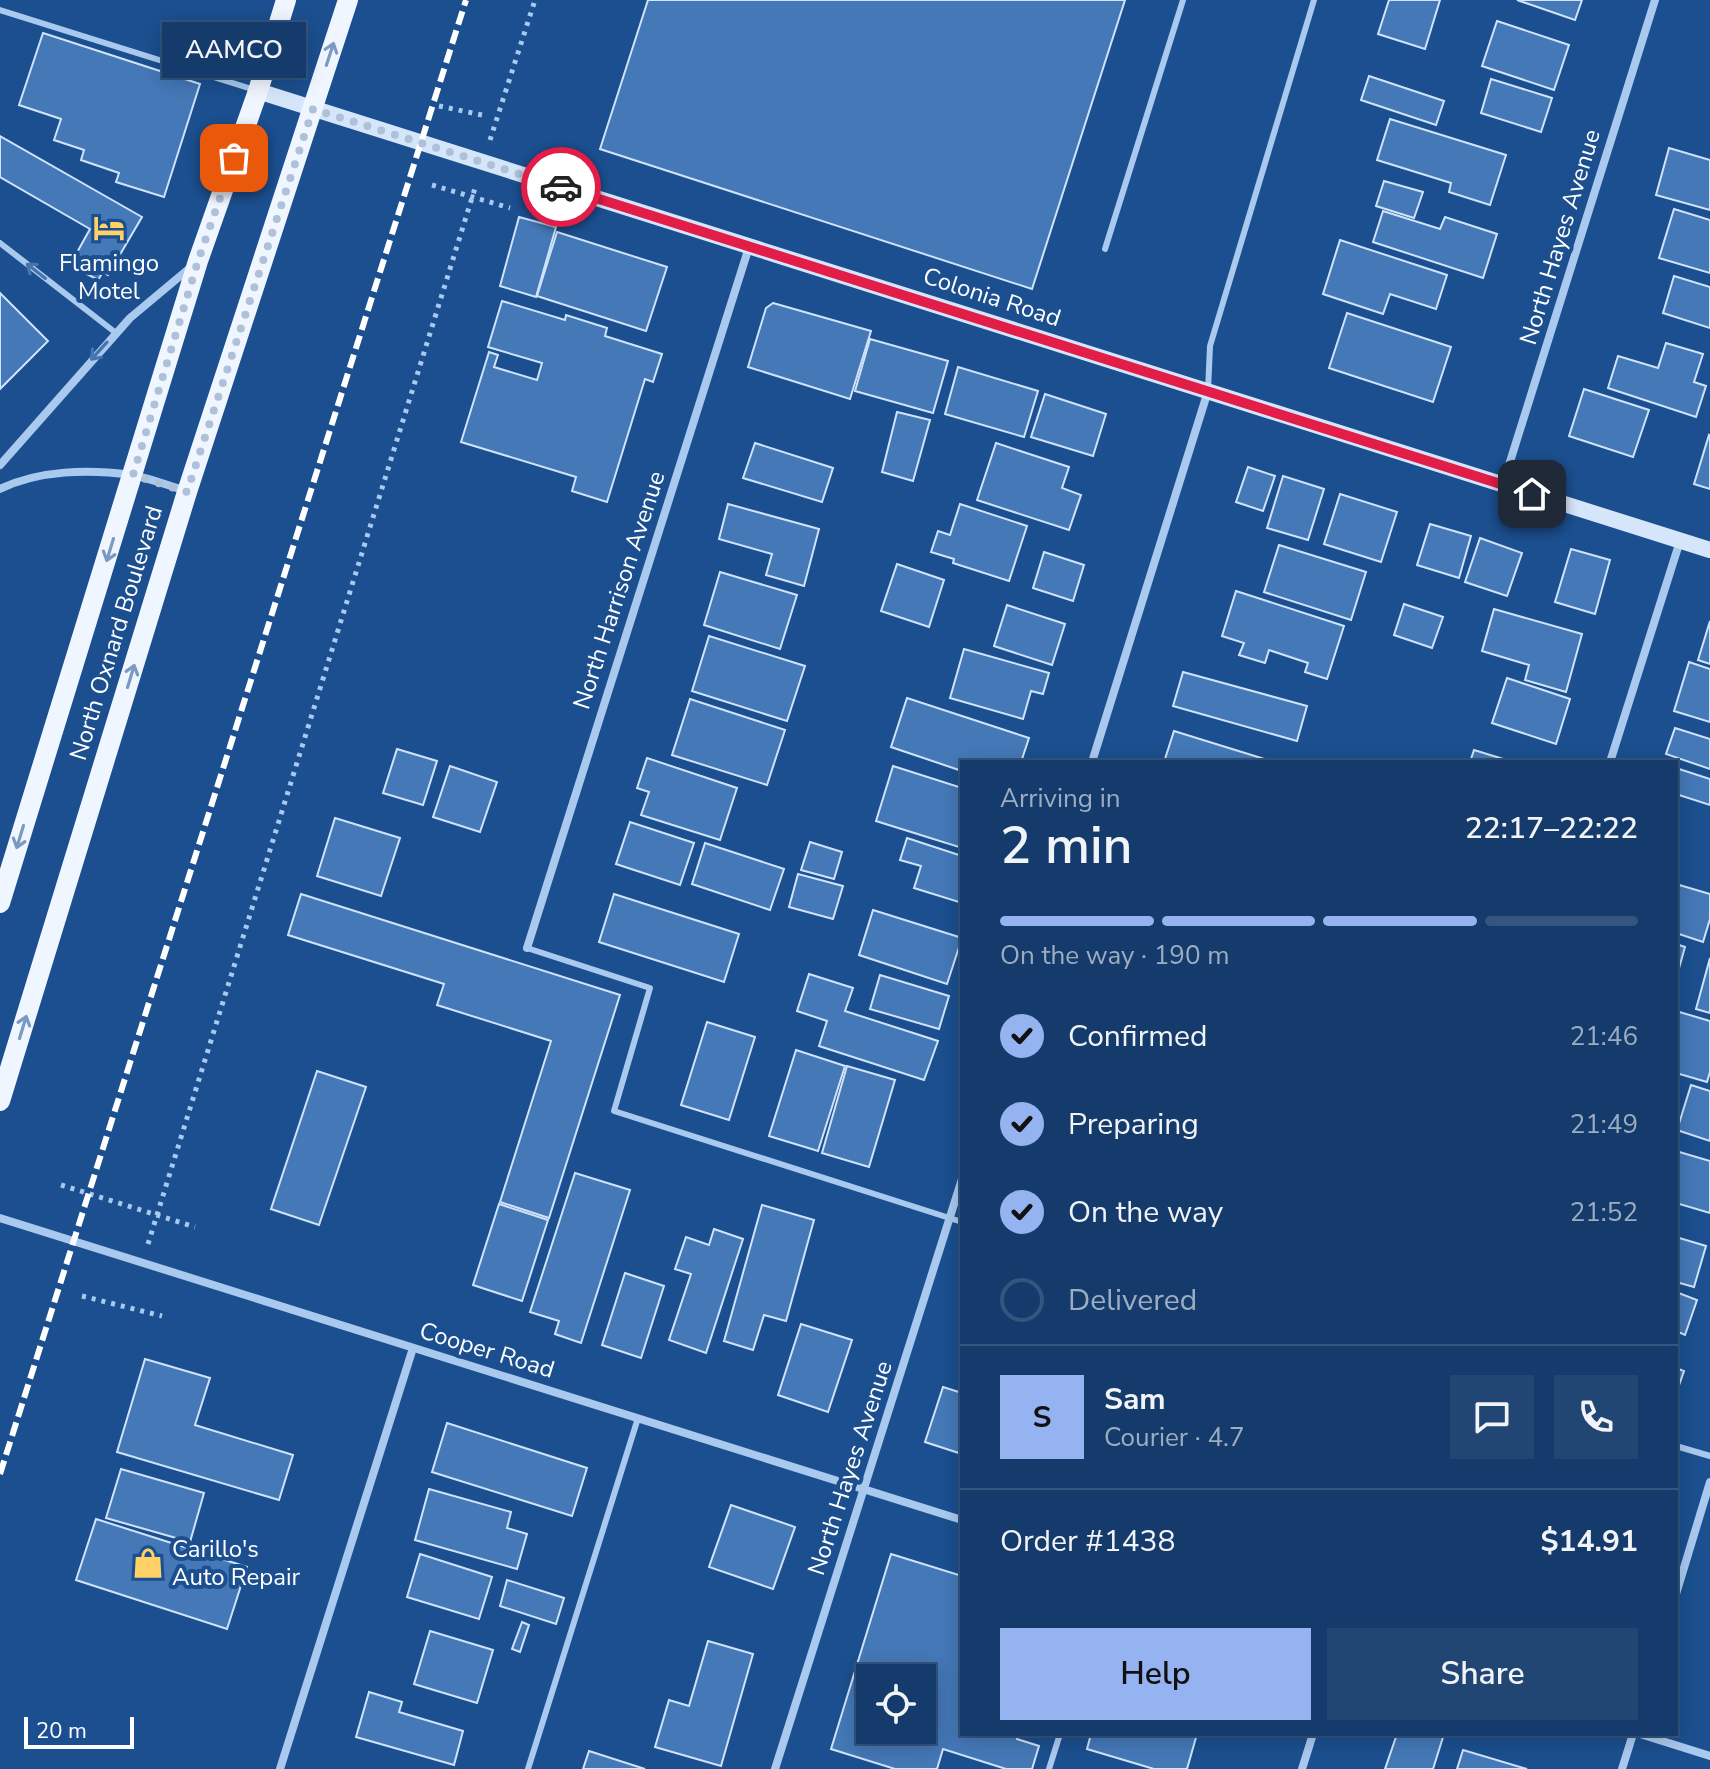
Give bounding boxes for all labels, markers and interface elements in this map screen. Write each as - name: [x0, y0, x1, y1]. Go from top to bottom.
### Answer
- callout: AAMCO: [162, 22, 306, 78]
- text: AAMCO: [185, 32, 283, 67]
- one-way arrow: [323, 42, 338, 68]
- pin: [200, 124, 268, 192]
- street label: North Hayes Avenue: [1512, 125, 1608, 349]
- icon: bag: [212, 136, 256, 180]
- courier: [521, 147, 601, 227]
- icon: car: [539, 165, 583, 209]
- hotel icon: Flamingo Motel: [92, 211, 126, 245]
- place label: Flamingo Motel: [59, 247, 159, 307]
- street label: Colonia Road: [919, 260, 1065, 334]
- one-way arrow: [26, 262, 47, 279]
- one-way arrow: [91, 341, 109, 361]
- pin: [1498, 460, 1566, 528]
- street label: North Harrison Avenue: [565, 467, 673, 713]
- icon: home: [1510, 472, 1554, 516]
- street label: North Oxnard Boulevard: [62, 502, 170, 764]
- one-way arrow: [102, 536, 117, 562]
- one-way arrow: [124, 663, 139, 689]
- text: Arriving in: [1000, 781, 1121, 816]
- text: 22:17–22:22: [1465, 808, 1638, 849]
- text: 2 min: [1000, 810, 1133, 881]
- one-way arrow: [12, 824, 27, 850]
- text: On the way · 190 m: [1000, 938, 1229, 973]
- one-way arrow: [16, 1014, 31, 1040]
- icon: check: [1000, 1014, 1044, 1058]
- text: Confirmed: [1068, 1016, 1208, 1057]
- text: 21:46: [1570, 1019, 1638, 1054]
- icon: check: [1000, 1102, 1044, 1146]
- text: Preparing: [1068, 1104, 1199, 1145]
- text: 21:49: [1570, 1107, 1638, 1142]
- icon: check: [1000, 1190, 1044, 1234]
- text: On the way: [1068, 1192, 1223, 1233]
- text: 21:52: [1570, 1195, 1638, 1230]
- text: Delivered: [1068, 1280, 1197, 1321]
- street label: Cooper Road: [416, 1314, 558, 1386]
- street label: North Hayes Avenue: [800, 1357, 900, 1579]
- button: chat: [1450, 1375, 1534, 1459]
- button: phone: [1554, 1375, 1638, 1459]
- text: Sam: [1104, 1379, 1166, 1420]
- text: S: [1033, 1397, 1051, 1438]
- text: Courier · 4.7: [1104, 1420, 1245, 1455]
- text: Order #1438: [1000, 1521, 1175, 1562]
- text: $14.91: [1541, 1521, 1638, 1562]
- place label: Carillo's Auto Repair: [172, 1533, 301, 1593]
- shop icon: Carillo's Auto Repair: [131, 1546, 165, 1580]
- button: Help: [1000, 1628, 1311, 1720]
- button: Share: [1327, 1628, 1638, 1720]
- map controls: [856, 1664, 936, 1744]
- button: locate: [856, 1664, 936, 1744]
- scale bar: [24, 1713, 134, 1749]
- text: 20 m: [36, 1716, 87, 1746]

